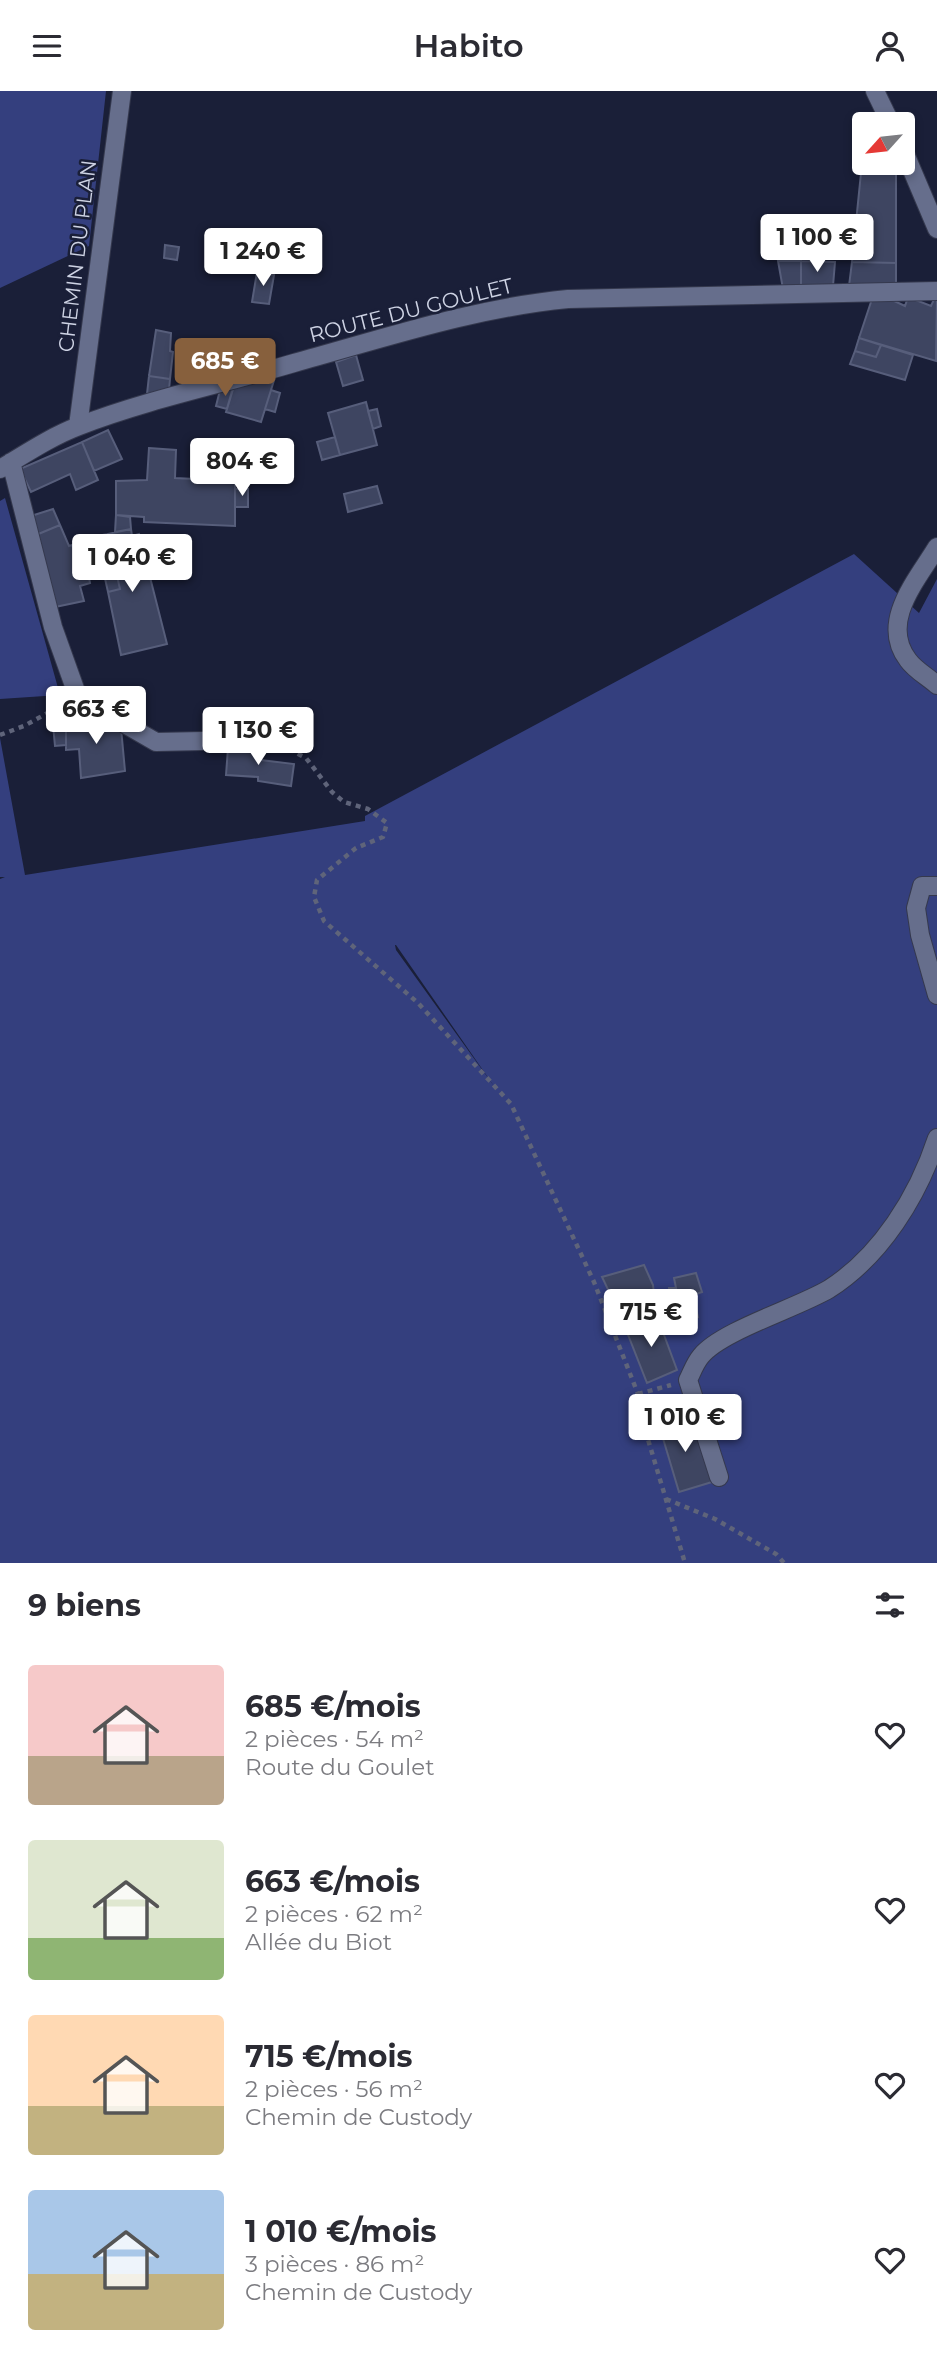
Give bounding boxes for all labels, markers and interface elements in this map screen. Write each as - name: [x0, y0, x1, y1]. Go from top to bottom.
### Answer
- text: Habito: [413, 26, 524, 65]
- icon: menu: [28, 27, 66, 65]
- icon: person: [871, 27, 909, 65]
- north arrow: [852, 112, 915, 175]
- map controls: [852, 112, 915, 175]
- street label: CHEMIN DU PLAN: [53, 158, 101, 354]
- pin: 1 100 €: [752, 215, 882, 274]
- text: 1 100 €: [777, 223, 857, 251]
- pin: 1 240 €: [198, 229, 328, 288]
- text: 1 240 €: [220, 237, 306, 265]
- street label: ROUTE DU GOULET: [306, 273, 516, 347]
- pin: 685 €: [176, 338, 274, 398]
- text: 685 €: [191, 347, 259, 375]
- pin: 804 €: [193, 439, 291, 498]
- text: 804 €: [206, 447, 278, 475]
- pin: 1 040 €: [67, 535, 197, 594]
- text: 1 040 €: [88, 543, 176, 571]
- pin: 663 €: [47, 687, 145, 746]
- text: 663 €: [62, 695, 130, 723]
- pin: 1 130 €: [193, 707, 323, 767]
- text: 1 130 €: [219, 716, 297, 744]
- pin: 715 €: [602, 1289, 700, 1349]
- text: 715 €: [620, 1298, 682, 1326]
- pin: 1 010 €: [620, 1395, 750, 1454]
- text: 1 010 €: [645, 1403, 725, 1431]
- icon: filters: [871, 1586, 909, 1624]
- text: 9 biens: [28, 1587, 141, 1624]
- text: 685 €/mois: [245, 1688, 421, 1725]
- icon: home: [84, 1693, 168, 1777]
- icon: heart: [871, 1716, 909, 1754]
- text: 2 pièces · 54 m²: [245, 1725, 424, 1753]
- text: Route du Goulet: [245, 1753, 434, 1781]
- text: 663 €/mois: [245, 1863, 420, 1900]
- icon: home: [84, 1868, 168, 1952]
- icon: heart: [871, 1891, 909, 1929]
- text: 2 pièces · 62 m²: [245, 1900, 423, 1928]
- text: Allée du Biot: [245, 1928, 392, 1956]
- text: 715 €/mois: [245, 2038, 412, 2075]
- icon: home: [84, 2043, 168, 2127]
- icon: heart: [871, 2066, 909, 2104]
- text: 2 pièces · 56 m²: [245, 2075, 423, 2103]
- text: Chemin de Custody: [245, 2103, 472, 2131]
- text: 1 010 €/mois: [245, 2213, 437, 2250]
- icon: home: [84, 2218, 168, 2302]
- icon: heart: [871, 2241, 909, 2279]
- text: 3 pièces · 86 m²: [245, 2250, 424, 2278]
- text: Chemin de Custody: [245, 2278, 472, 2306]

